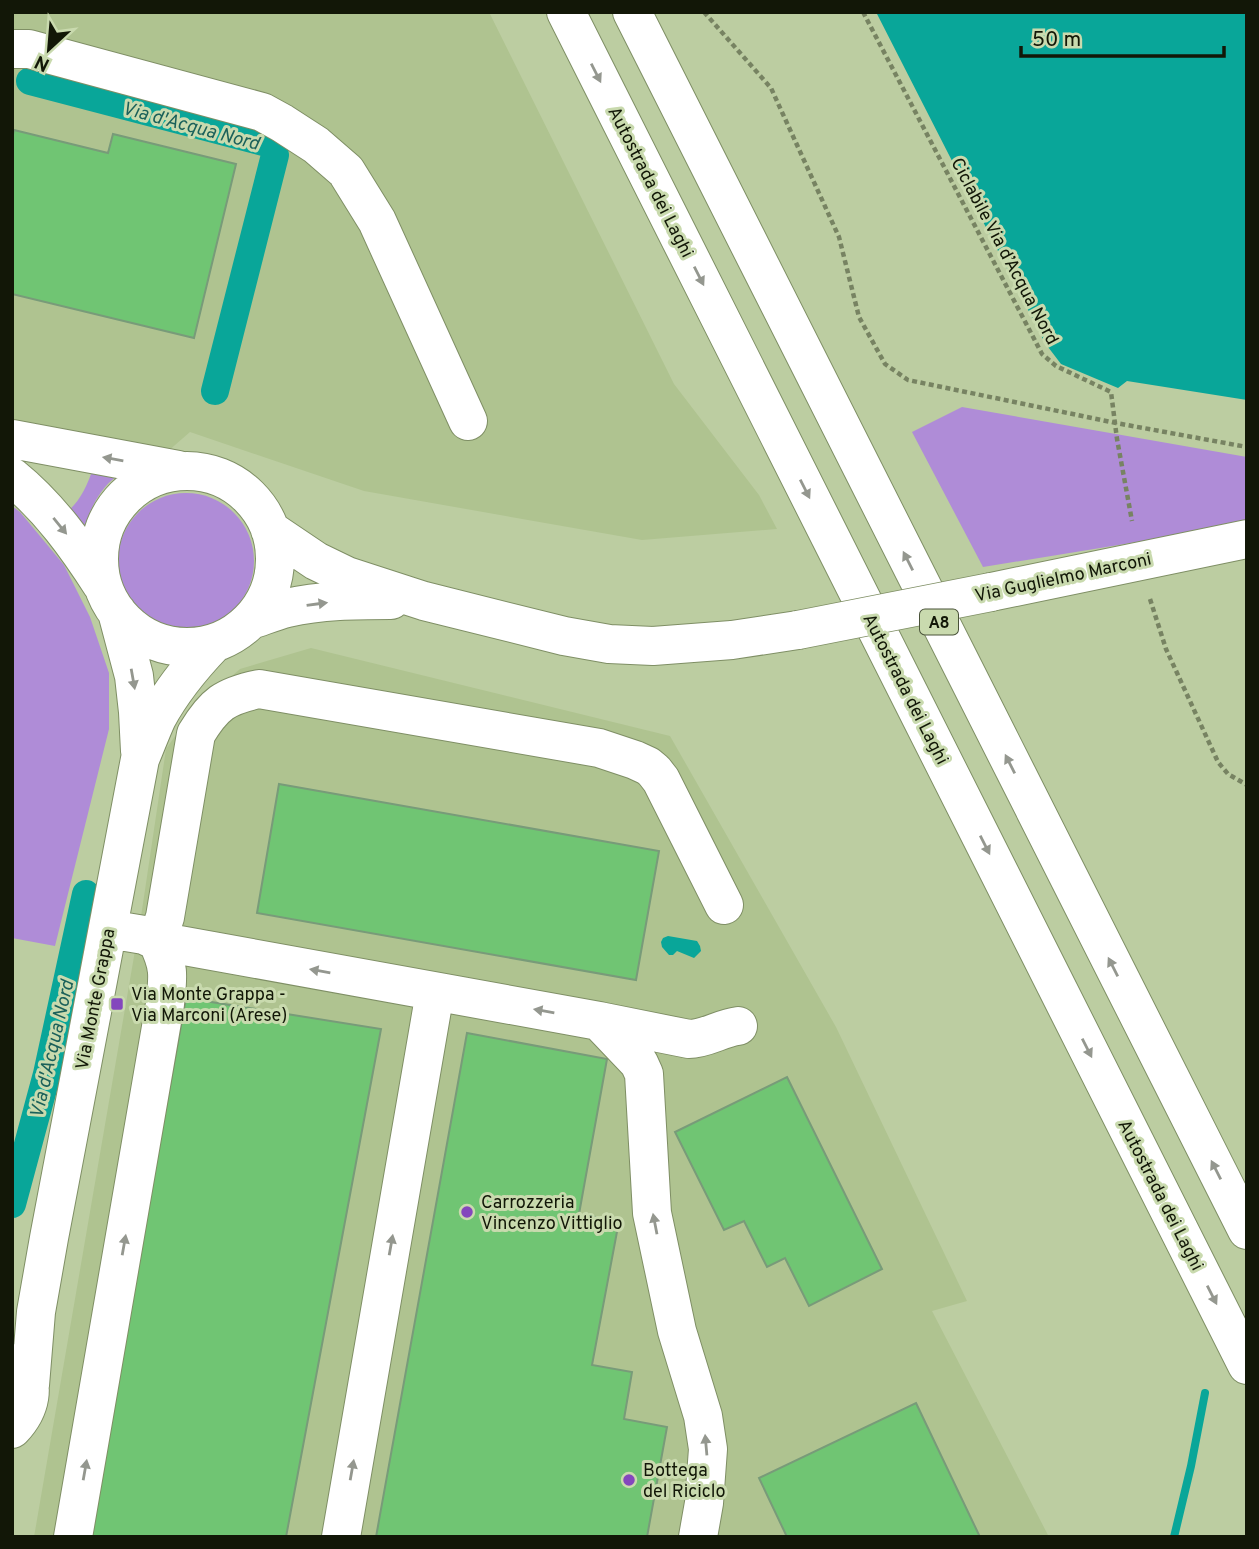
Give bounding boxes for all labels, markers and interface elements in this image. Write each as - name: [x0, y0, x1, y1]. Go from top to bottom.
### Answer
- north arrow: [14, 14, 84, 84]
- scale bar: [1021, 14, 1224, 58]
- text: 50 m: [1032, 27, 1081, 54]
- text: N: [31, 49, 54, 76]
- one-way arrow: [591, 63, 602, 83]
- water label: Via d'Acqua Nord: [119, 97, 263, 157]
- street label: Autostrada dei Laghi: [602, 103, 698, 262]
- street label: Ciclabile Via d’Acqua Nord: [945, 154, 1063, 349]
- one-way arrow: [693, 266, 704, 286]
- one-way arrow: [101, 453, 123, 464]
- one-way arrow: [799, 479, 811, 499]
- one-way arrow: [52, 517, 67, 534]
- street label: Via Guglielmo Marconi: [973, 549, 1154, 608]
- one-way arrow: [902, 551, 913, 571]
- one-way arrow: [306, 598, 328, 609]
- street label: Autostrada dei Laghi: [857, 610, 953, 769]
- road number: A8: [920, 610, 958, 635]
- one-way arrow: [128, 668, 139, 690]
- one-way arrow: [1005, 753, 1017, 773]
- one-way arrow: [979, 835, 990, 855]
- street label: Via Monte Grappa: [71, 927, 121, 1072]
- one-way arrow: [1108, 956, 1120, 976]
- one-way arrow: [309, 965, 331, 976]
- water label: Via d'Acqua Nord: [25, 977, 81, 1121]
- place label: Via Monte Grappa - Via Marconi (Arese): [131, 984, 287, 1028]
- marker: Via Monte Grappa - Via Marconi (Arese): [109, 996, 125, 1012]
- one-way arrow: [533, 1005, 555, 1016]
- one-way arrow: [1082, 1038, 1093, 1058]
- street label: Autostrada dei Laghi: [1112, 1116, 1208, 1275]
- one-way arrow: [1210, 1159, 1222, 1179]
- place label: Carrozzeria Vincenzo Vittiglio: [481, 1192, 623, 1236]
- marker: Carrozzeria Vincenzo Vittiglio: [459, 1204, 475, 1220]
- one-way arrow: [649, 1213, 660, 1235]
- one-way arrow: [119, 1234, 130, 1256]
- one-way arrow: [386, 1234, 397, 1256]
- one-way arrow: [1206, 1285, 1217, 1305]
- one-way arrow: [700, 1434, 711, 1456]
- one-way arrow: [80, 1458, 91, 1480]
- one-way arrow: [347, 1458, 358, 1480]
- place label: Bottega del Riciclo: [643, 1460, 726, 1504]
- marker: Bottega del Riciclo: [621, 1472, 637, 1488]

